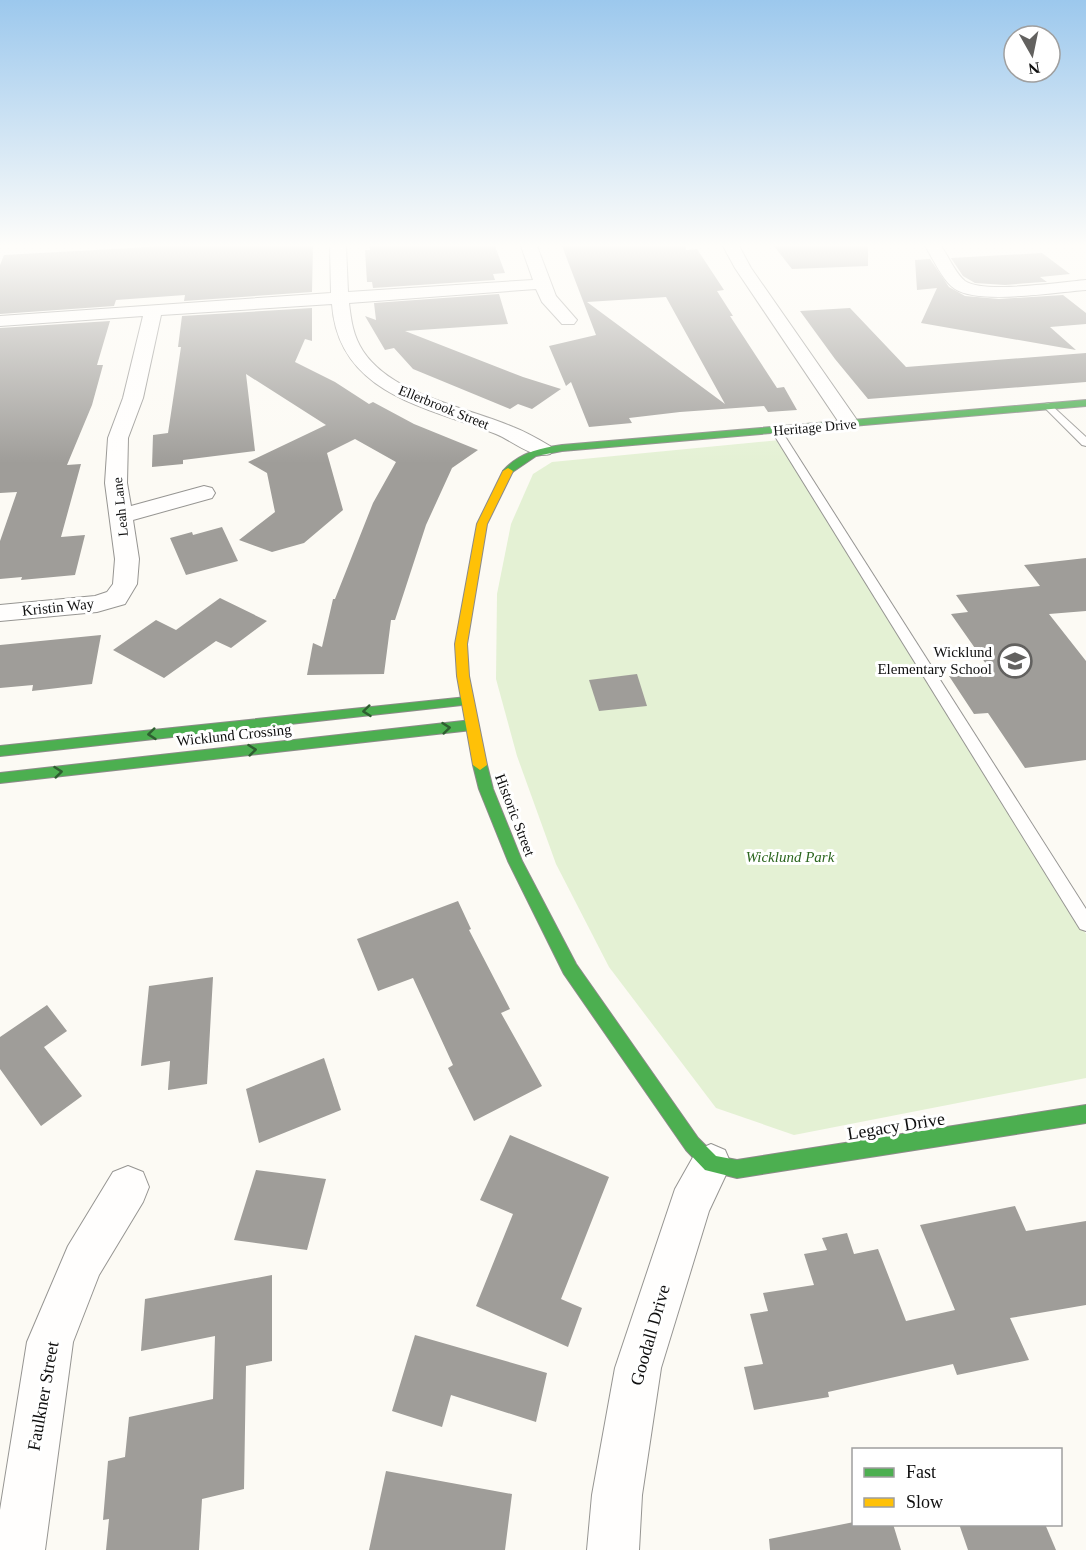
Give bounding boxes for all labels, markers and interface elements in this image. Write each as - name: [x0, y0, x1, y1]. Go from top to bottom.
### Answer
- north arrow: [1002, 24, 1062, 84]
- text: N: [1027, 59, 1041, 78]
- street label: Ellerbrook Street: [396, 383, 491, 432]
- street label: Heritage Drive: [773, 416, 857, 439]
- street label: Leah Lane: [110, 477, 131, 537]
- street label: Kristin Way: [21, 595, 95, 619]
- school or university icon: Wicklund Elementary School: [997, 643, 1033, 679]
- place label: Wicklund Elementary School: [877, 644, 992, 677]
- one-way arrow: [363, 704, 372, 717]
- street label: Wicklund Crossing: [176, 721, 293, 749]
- one-way arrow: [441, 722, 450, 735]
- one-way arrow: [148, 727, 157, 740]
- one-way arrow: [247, 744, 256, 757]
- one-way arrow: [54, 766, 63, 779]
- street label: Historic Street: [492, 771, 538, 859]
- park label: Wicklund Park: [746, 849, 835, 865]
- street label: Legacy Drive: [846, 1108, 946, 1144]
- street label: Goodall Drive: [626, 1283, 674, 1387]
- street label: Faulkner Street: [24, 1340, 62, 1452]
- legend: [852, 1448, 1062, 1526]
- text: Fast: [906, 1462, 936, 1482]
- text: Slow: [906, 1492, 943, 1512]

